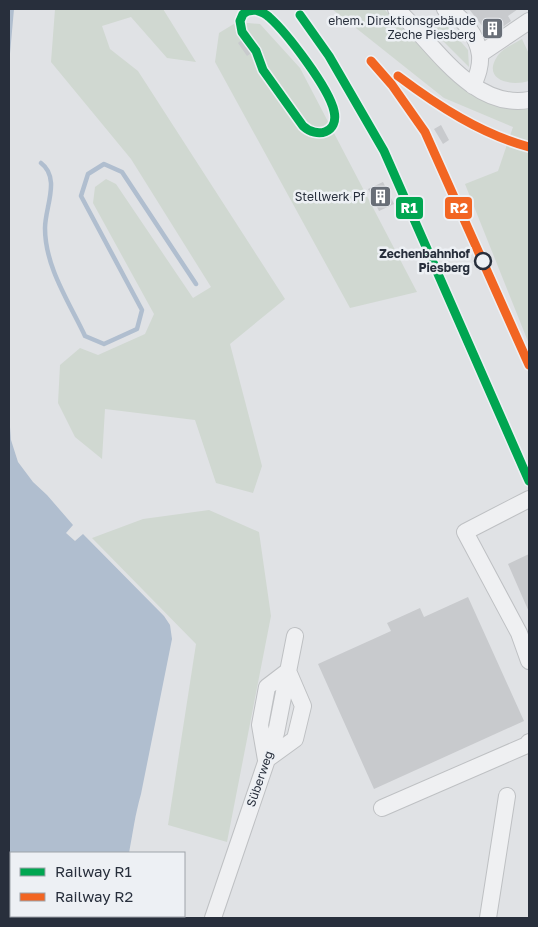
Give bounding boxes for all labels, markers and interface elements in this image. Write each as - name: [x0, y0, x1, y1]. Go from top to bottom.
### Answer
- place label: ehem. Direktionsgebäude Zeche Piesberg: [328, 13, 476, 42]
- building icon: ehem. Direktionsgebäude Zeche Piesberg: [480, 16, 504, 40]
- building icon: Stellwerk Pf: [369, 185, 393, 209]
- place label: Stellwerk Pf: [295, 189, 366, 204]
- line badge: R1: [395, 196, 424, 220]
- line badge: R2: [444, 196, 473, 220]
- text: R1: [401, 199, 417, 216]
- text: R2: [450, 199, 469, 216]
- place label: Zechenbahnhof Piesberg: [379, 246, 471, 275]
- marker: Zechenbahnhof Piesberg: [474, 252, 492, 270]
- street label: Süberweg: [243, 749, 276, 809]
- legend: [10, 852, 185, 917]
- text: Railway R1: [55, 862, 132, 880]
- text: Railway R2: [55, 887, 133, 905]

